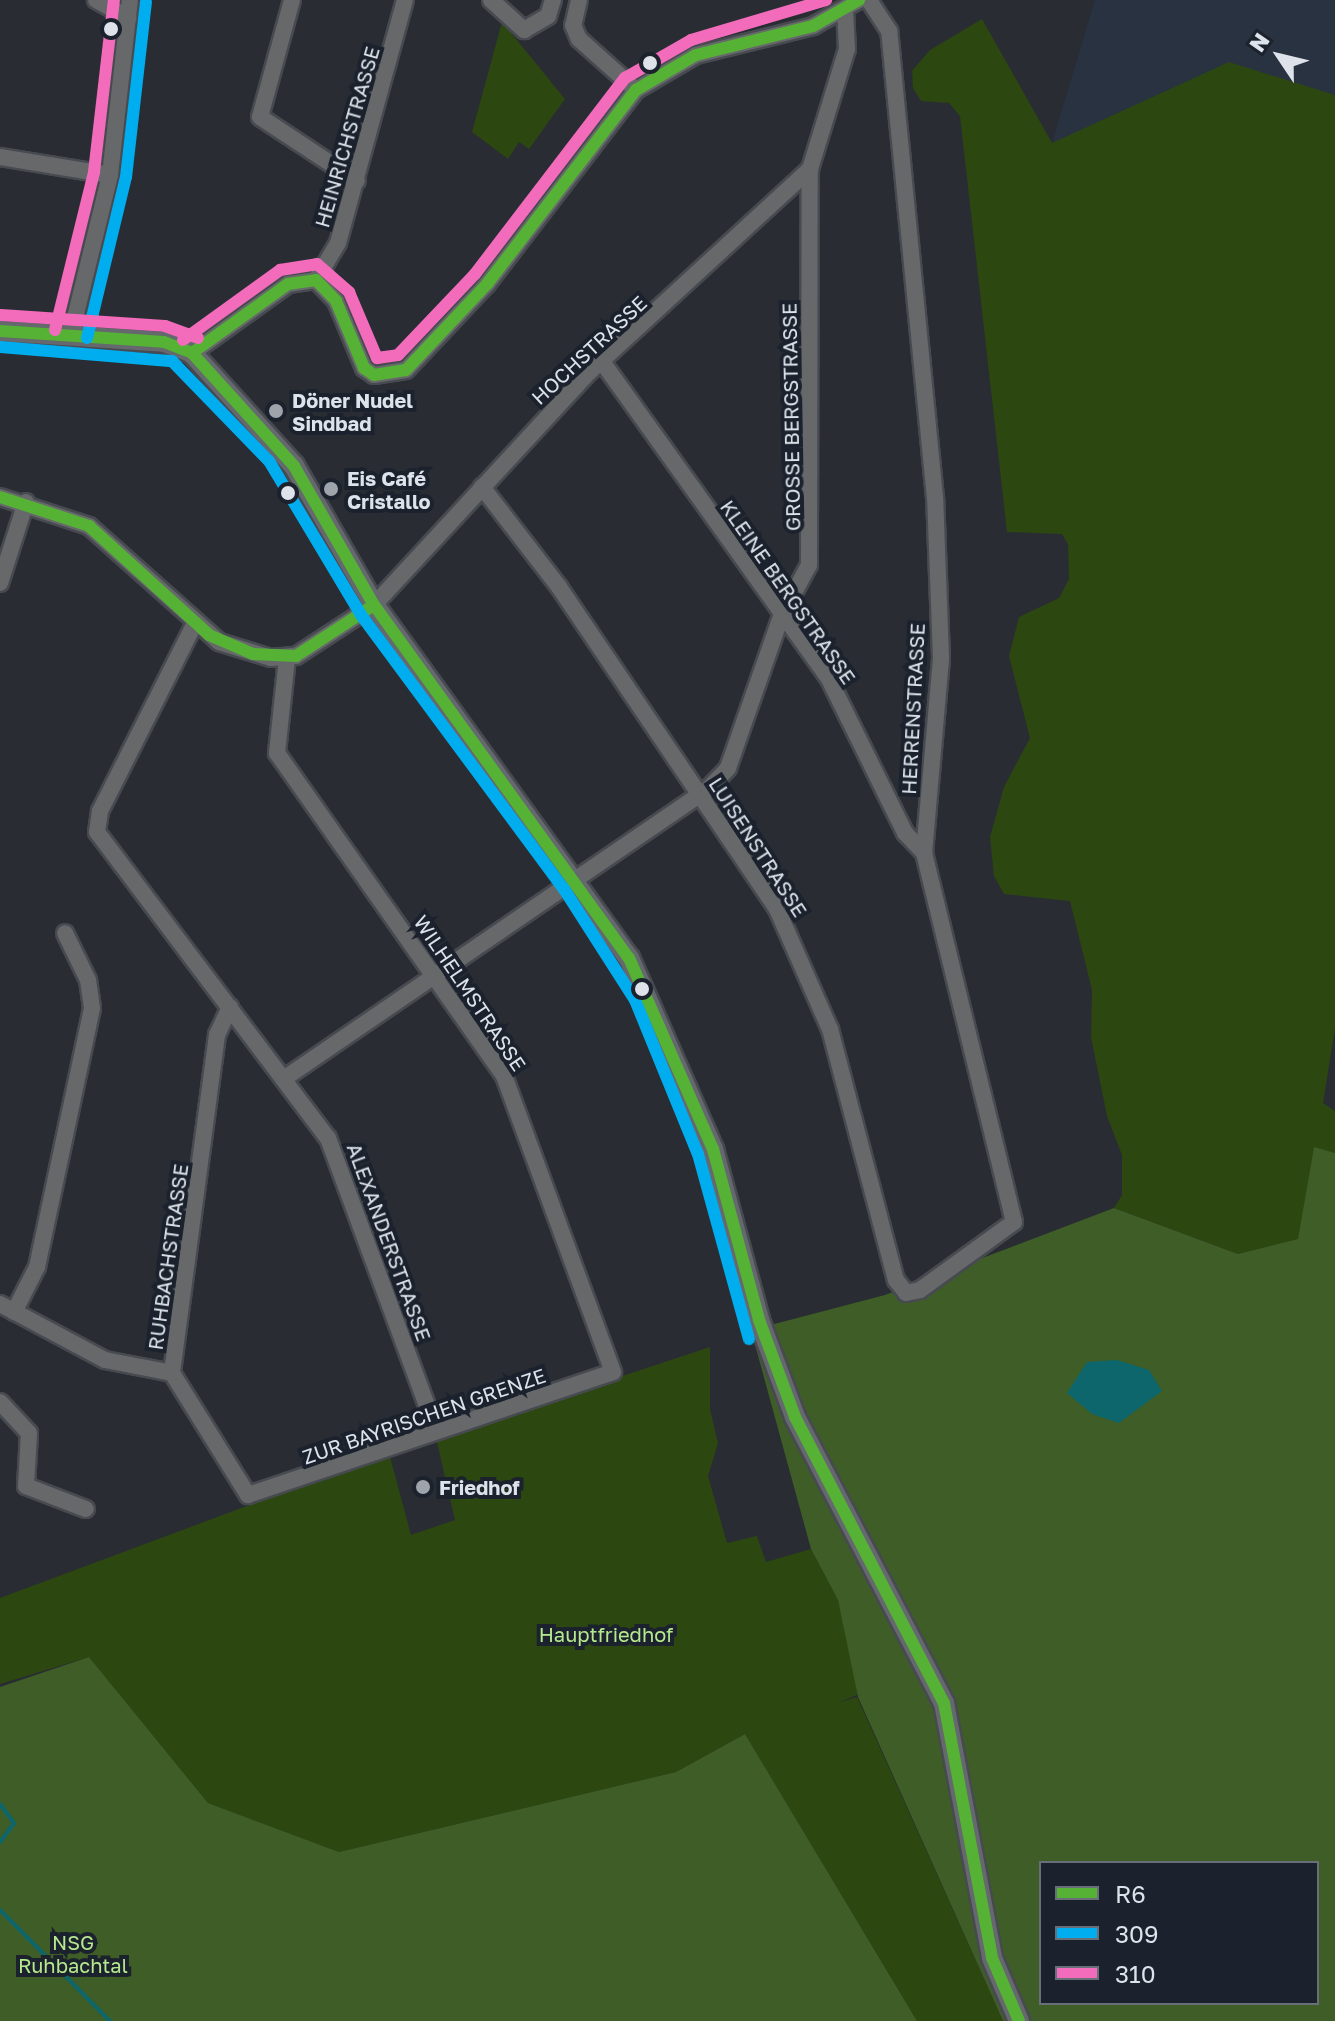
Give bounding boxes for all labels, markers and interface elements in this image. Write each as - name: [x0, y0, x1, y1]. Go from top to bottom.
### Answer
- north arrow: [1239, 16, 1319, 96]
- unlabelled marker: [103, 21, 119, 37]
- text: N: [1243, 27, 1275, 57]
- street label: HEINRICHSTRASSE: [310, 44, 384, 230]
- unlabelled marker: [642, 55, 658, 71]
- street label: HOCHSTRASSE: [527, 291, 651, 409]
- street label: GROSSE BERGSTRASSE: [777, 303, 805, 531]
- place label: Döner Nudel Sindbad: [292, 388, 413, 435]
- marker: Döner Nudel Sindbad: [267, 402, 285, 420]
- place label: Eis Café Cristallo: [347, 466, 430, 513]
- marker: Eis Café Cristallo: [322, 480, 340, 498]
- unlabelled marker: [280, 485, 296, 501]
- street label: KLEINE BERGSTRASSE: [715, 495, 861, 689]
- street label: HERRENSTRASSE: [897, 623, 929, 795]
- street label: LUISENSTRASSE: [704, 773, 812, 921]
- street label: WILHELMSTRASSE: [409, 911, 531, 1075]
- unlabelled marker: [634, 981, 650, 997]
- street label: ALEXANDERSTRASSE: [342, 1140, 436, 1344]
- street label: RUHBACHSTRASSE: [143, 1162, 193, 1352]
- street label: ZUR BAYRISCHEN GRENZE: [299, 1363, 549, 1469]
- place label: Friedhof: [439, 1475, 520, 1499]
- marker: Friedhof: [414, 1478, 432, 1496]
- park label: Hauptfriedhof: [539, 1622, 673, 1646]
- legend: [1039, 1861, 1319, 2005]
- text: R6: [1115, 1879, 1146, 1908]
- text: 309: [1115, 1919, 1158, 1948]
- park label: NSG Ruhbachtal: [18, 1930, 128, 1977]
- text: 310: [1115, 1959, 1156, 1988]

